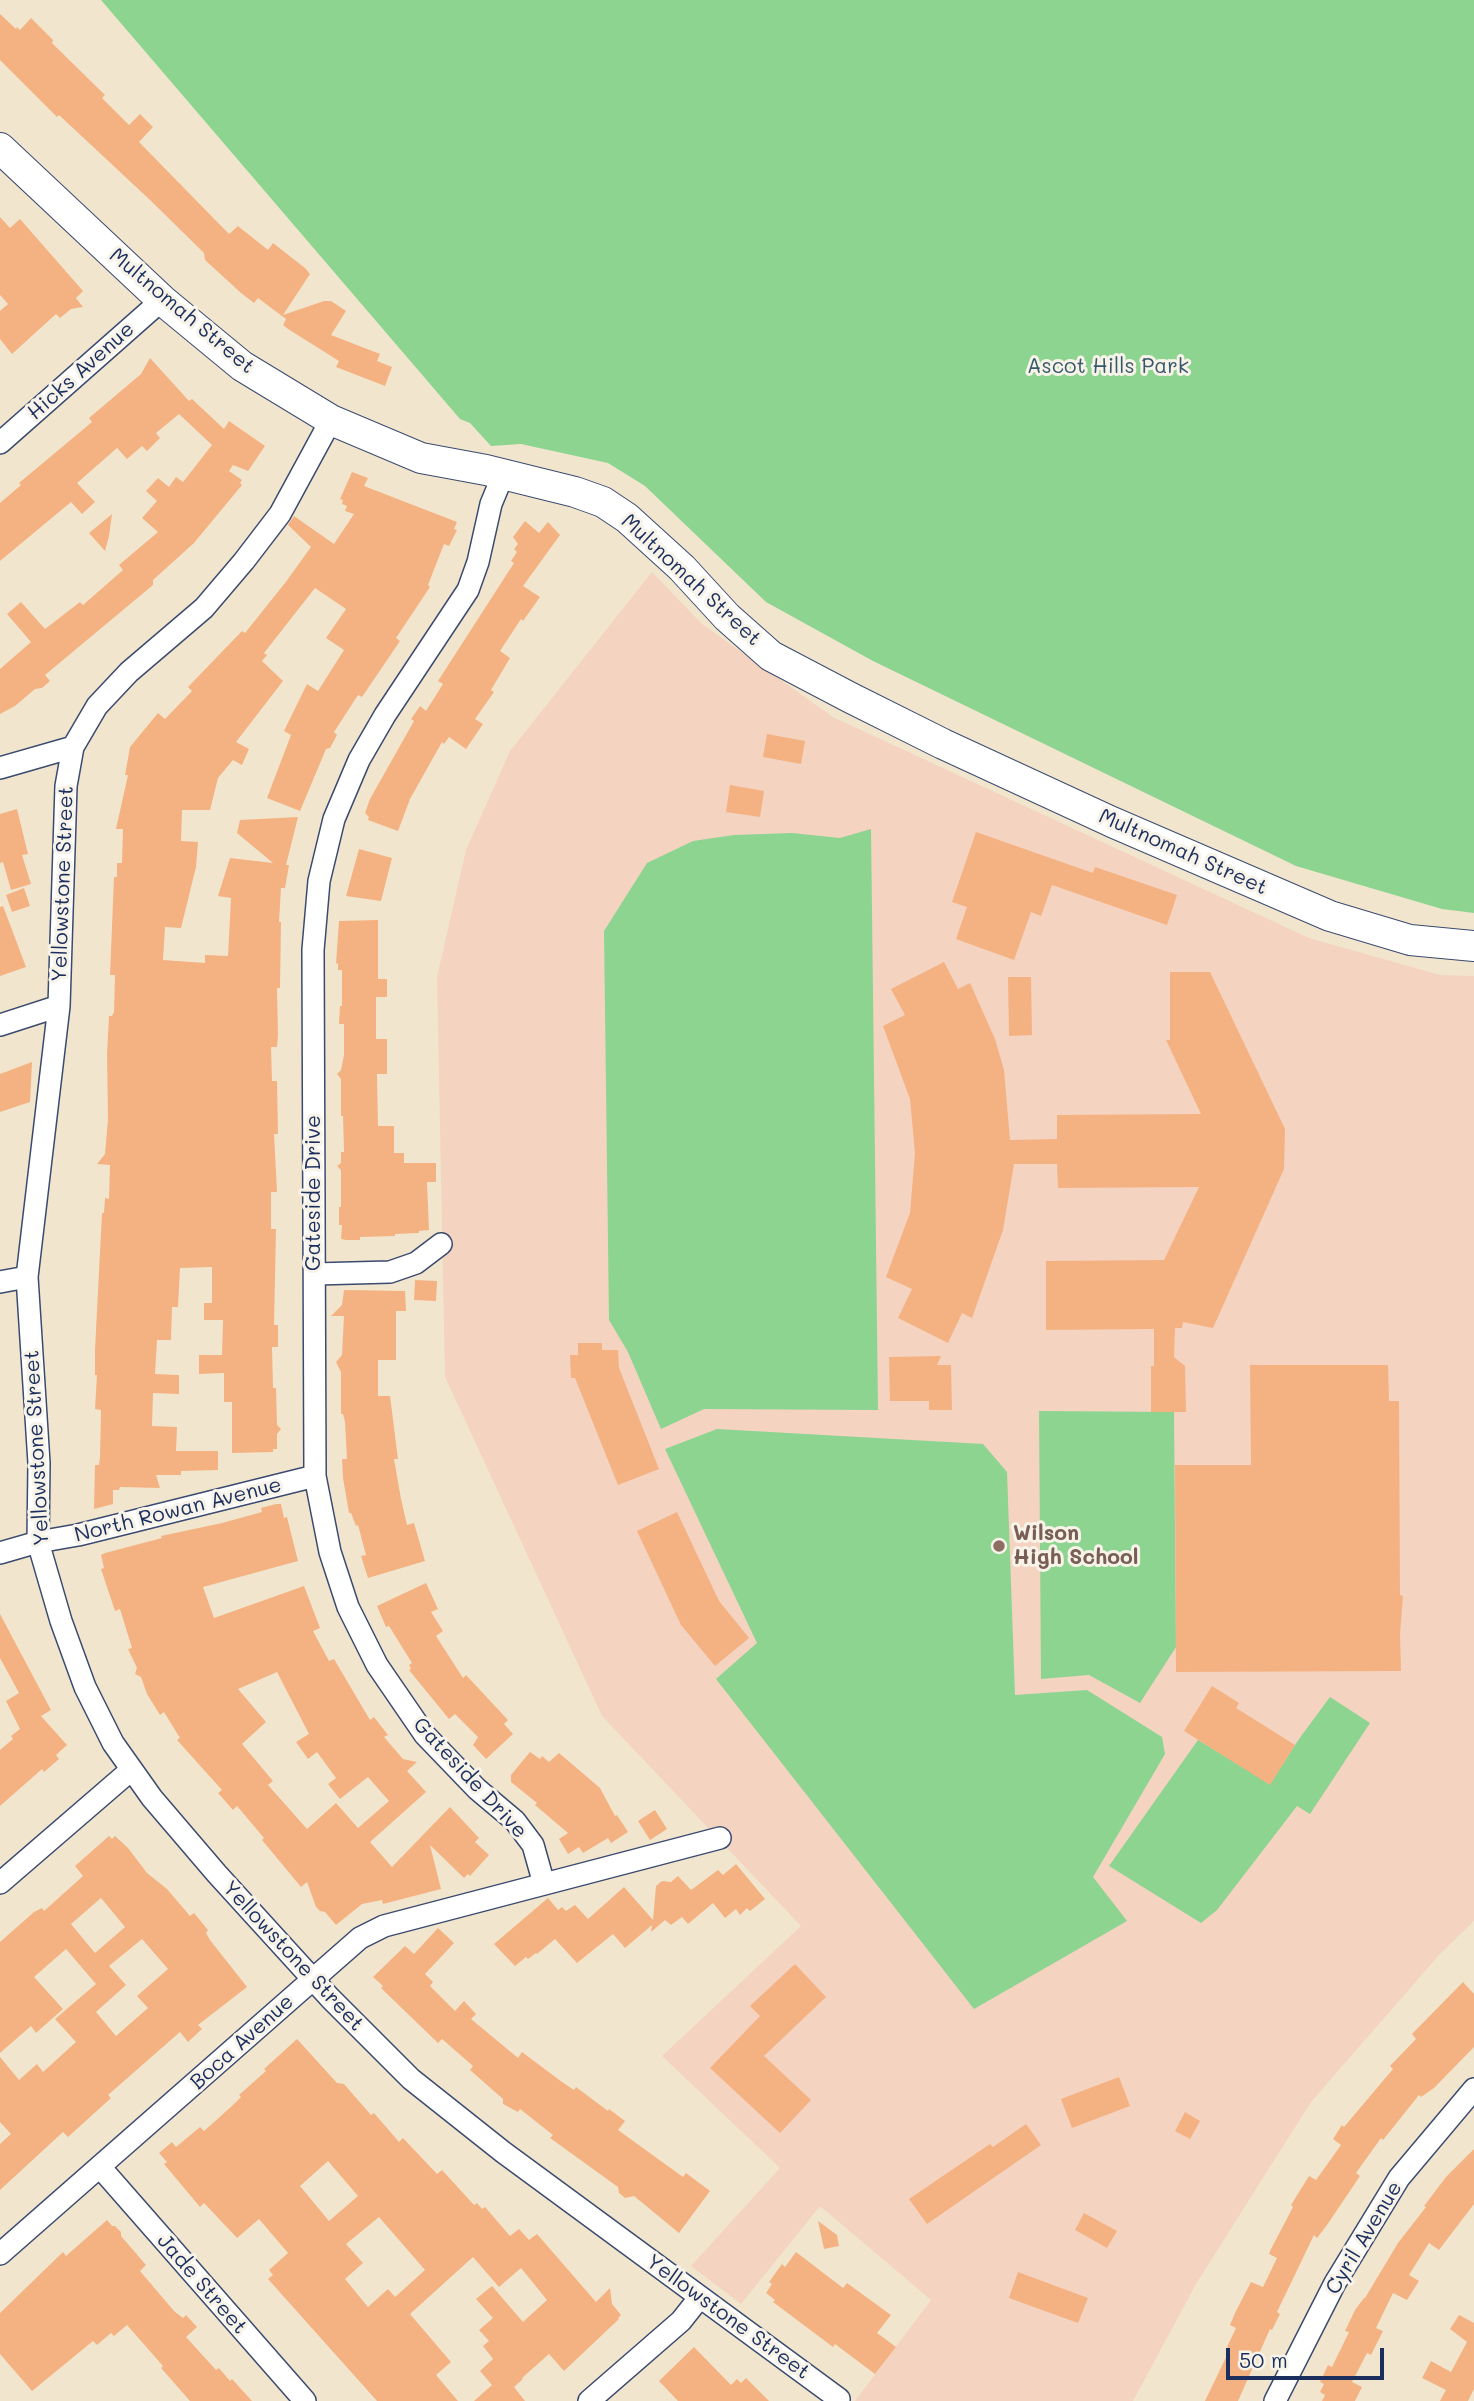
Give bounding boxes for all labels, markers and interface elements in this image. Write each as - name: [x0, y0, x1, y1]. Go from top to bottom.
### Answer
- street label: Multnomah Street: [104, 243, 260, 379]
- street label: Hicks Avenue: [23, 317, 139, 425]
- park label: Ascot Hills Park: [1027, 354, 1189, 380]
- street label: Multnomah Street: [616, 509, 766, 651]
- street label: Yellowstone Street: [47, 786, 79, 982]
- street label: Multnomah Street: [1095, 803, 1271, 901]
- street label: Gateside Drive: [301, 1115, 327, 1271]
- street label: Yellowstone Street: [19, 1349, 55, 1547]
- street label: North Rowan Avenue: [72, 1472, 284, 1548]
- place label: Wilson High School: [1013, 1521, 1138, 1571]
- marker: Wilson High School: [991, 1538, 1007, 1554]
- street label: Gateside Drive: [408, 1712, 532, 1844]
- street label: Yellowstone Street: [217, 1876, 369, 2036]
- street label: Boca Avenue: [185, 1989, 299, 2095]
- street label: Cyril Avenue: [1320, 2177, 1408, 2299]
- street label: Jade Street: [152, 2229, 252, 2339]
- street label: Yellowstone Street: [641, 2249, 815, 2385]
- scale bar: [1229, 2334, 1386, 2378]
- text: 50 m: [1239, 2346, 1288, 2373]

